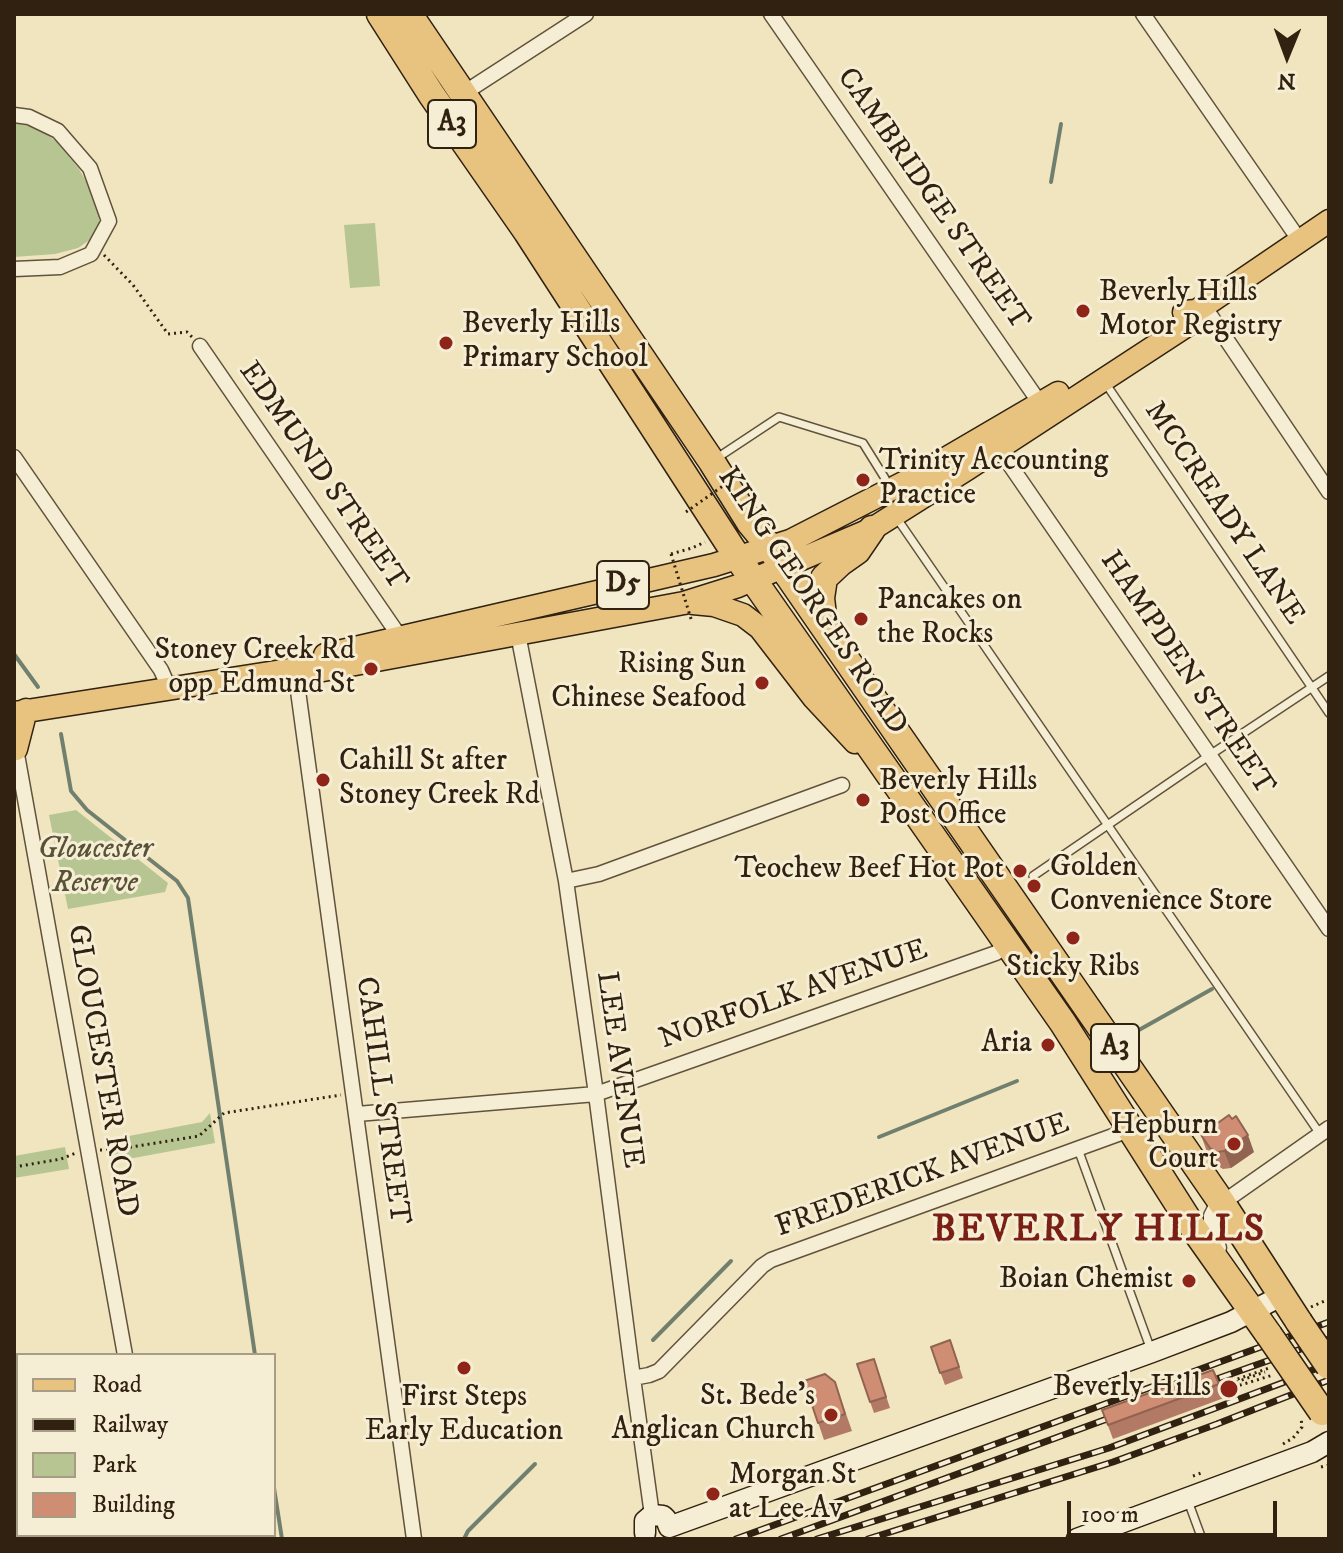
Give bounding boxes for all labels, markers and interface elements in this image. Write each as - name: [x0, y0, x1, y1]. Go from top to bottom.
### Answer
- north arrow: [1247, 16, 1327, 96]
- street label: CAMBRIDGE STREET: [828, 62, 1036, 338]
- text: N: [1277, 67, 1296, 94]
- road number: A3: [428, 100, 476, 148]
- place label: Beverly Hills Motor Registry: [1099, 276, 1282, 346]
- marker: Beverly Hills Motor Registry: [1074, 302, 1092, 320]
- place label: Beverly Hills Primary School: [462, 308, 648, 378]
- marker: Beverly Hills Primary School: [437, 334, 455, 352]
- street label: EDMUND STREET: [230, 356, 414, 598]
- street label: MCCREADY LANE: [1135, 396, 1311, 632]
- place label: Trinity Accounting Practice: [879, 445, 1108, 516]
- street label: KING GEORGES ROAD: [708, 462, 914, 742]
- marker: Trinity Accounting Practice: [854, 471, 872, 489]
- street label: HAMPDEN STREET: [1091, 545, 1281, 803]
- road number: D5: [597, 561, 649, 609]
- place label: Pancakes on the Rocks: [877, 584, 1022, 654]
- marker: Pancakes on the Rocks: [852, 610, 870, 628]
- place label: Stoney Creek Rd opp Edmund St: [154, 634, 355, 704]
- place label: Rising Sun Chinese Seafood: [551, 648, 746, 718]
- marker: Stoney Creek Rd opp Edmund St: [362, 660, 380, 678]
- marker: Rising Sun Chinese Seafood: [753, 674, 771, 692]
- place label: Cahill St after Stoney Creek Rd: [339, 745, 540, 816]
- place label: Beverly Hills Post Office: [879, 765, 1037, 836]
- marker: Cahill St after Stoney Creek Rd: [314, 771, 332, 789]
- marker: Beverly Hills Post Office: [854, 791, 872, 809]
- park label: Gloucester Reserve: [38, 833, 152, 904]
- place label: Golden Convenience Store: [1050, 851, 1272, 922]
- place label: Teochew Beef Hot Pot: [735, 853, 1004, 889]
- marker: Teochew Beef Hot Pot: [1011, 862, 1029, 880]
- marker: Golden Convenience Store: [1025, 877, 1043, 895]
- street label: GLOUCESTER ROAD: [58, 922, 144, 1220]
- marker: Sticky Ribs: [1064, 929, 1082, 947]
- street label: NORFOLK AVENUE: [655, 933, 933, 1059]
- place label: Sticky Ribs: [1006, 951, 1140, 987]
- street label: LEE AVENUE: [586, 969, 650, 1171]
- street label: CAHILL STREET: [346, 975, 416, 1227]
- road number: A3: [1091, 1024, 1139, 1072]
- place label: Aria: [981, 1027, 1032, 1063]
- marker: Aria: [1039, 1036, 1057, 1054]
- street label: FREDERICK AVENUE: [771, 1107, 1075, 1247]
- place label: Hepburn Court: [1110, 1109, 1218, 1180]
- marker: Hepburn Court: [1225, 1135, 1243, 1153]
- district label: BEVERLY HILLS: [932, 1209, 1266, 1255]
- place label: Boian Chemist: [999, 1263, 1173, 1299]
- marker: Boian Chemist: [1180, 1272, 1198, 1290]
- legend: [16, 1353, 276, 1537]
- marker: First Steps Early Education: [455, 1359, 473, 1377]
- text: Road: [92, 1370, 142, 1400]
- place label: Beverly Hills: [1053, 1371, 1211, 1407]
- marker: Beverly Hills: [1218, 1378, 1240, 1400]
- place label: St. Bede's Anglican Church: [611, 1380, 815, 1450]
- place label: First Steps Early Education: [365, 1381, 563, 1452]
- marker: St. Bede's Anglican Church: [822, 1406, 840, 1424]
- text: Railway: [92, 1410, 168, 1440]
- text: Park: [92, 1450, 137, 1480]
- place label: Morgan St at Lee Av: [729, 1459, 856, 1530]
- marker: Morgan St at Lee Av: [704, 1485, 722, 1503]
- scale bar: [1071, 1485, 1281, 1535]
- text: Building: [92, 1490, 175, 1520]
- text: 100 m: [1081, 1500, 1139, 1530]

